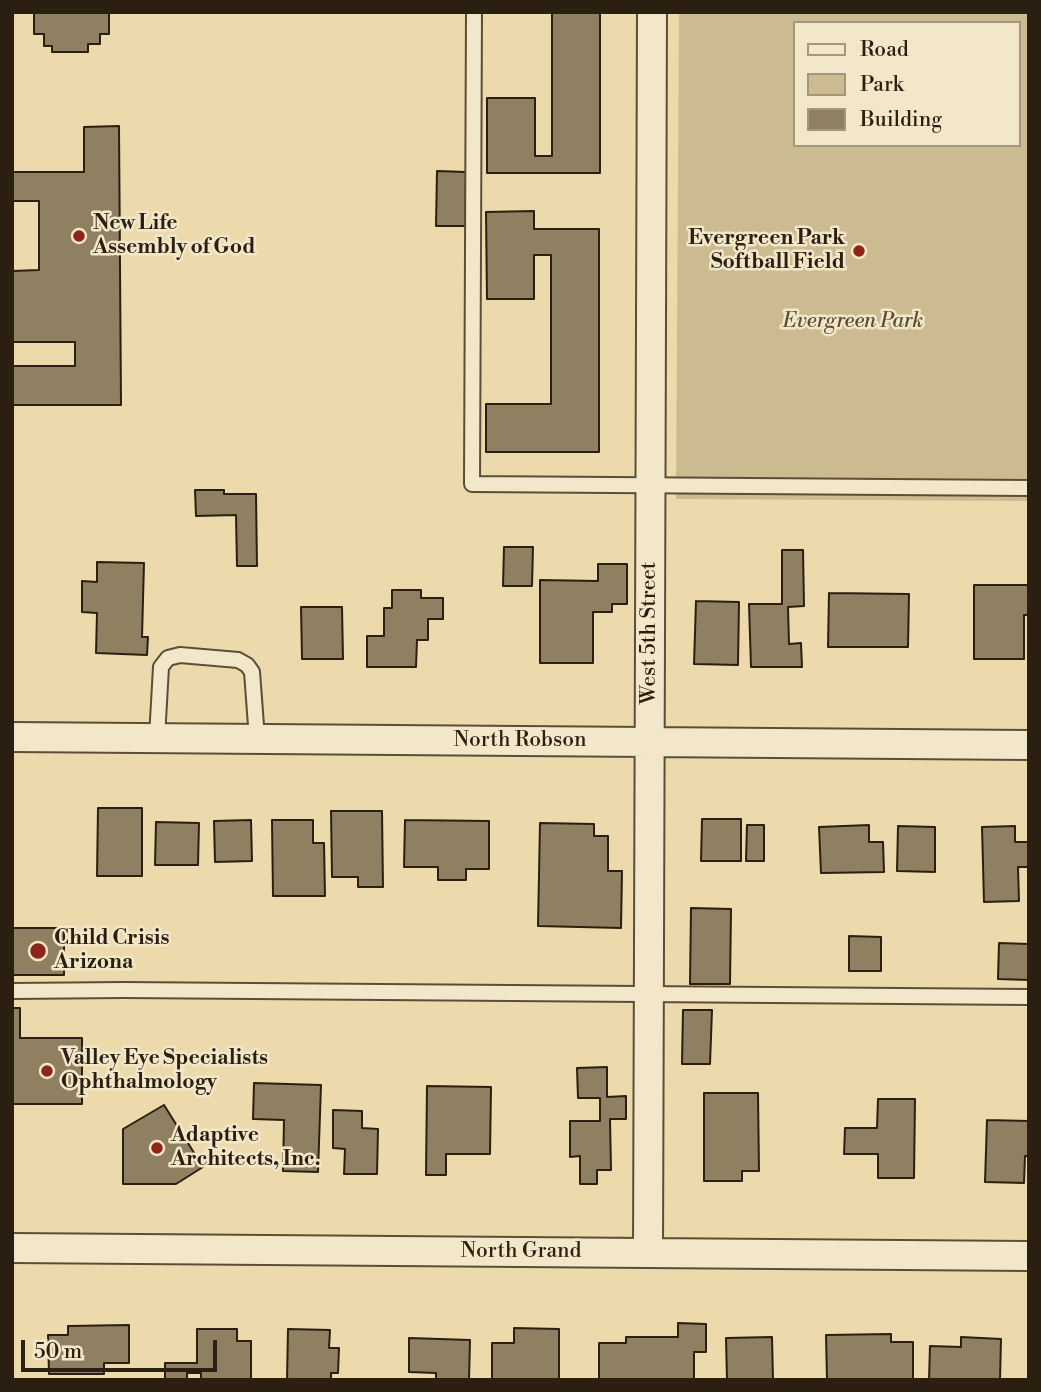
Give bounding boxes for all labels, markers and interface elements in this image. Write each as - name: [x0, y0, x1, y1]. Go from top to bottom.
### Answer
- legend: [792, 21, 1020, 147]
- text: Road: [860, 37, 909, 63]
- text: Park: [860, 72, 904, 98]
- text: Building: [860, 107, 942, 133]
- place label: New Life Assembly of God: [93, 211, 255, 261]
- place label: Evergreen Park Softball Field: [688, 226, 845, 276]
- marker: New Life Assembly of God: [71, 228, 87, 244]
- marker: Evergreen Park Softball Field: [851, 243, 867, 259]
- park label: Evergreen Park: [783, 309, 923, 335]
- street label: West 5th Street: [637, 562, 663, 704]
- street label: North Robson: [454, 728, 586, 754]
- place label: Child Crisis Arizona: [54, 926, 169, 976]
- marker: Child Crisis Arizona: [28, 941, 48, 961]
- place label: Valley Eye Specialists Ophthalmology: [61, 1046, 268, 1096]
- marker: Valley Eye Specialists Ophthalmology: [39, 1063, 55, 1079]
- place label: Adaptive Architects, Inc.: [171, 1123, 320, 1173]
- marker: Adaptive Architects, Inc.: [149, 1140, 165, 1156]
- street label: North Grand: [461, 1239, 581, 1265]
- scale bar: [24, 1326, 220, 1370]
- text: 50 m: [34, 1339, 82, 1365]

